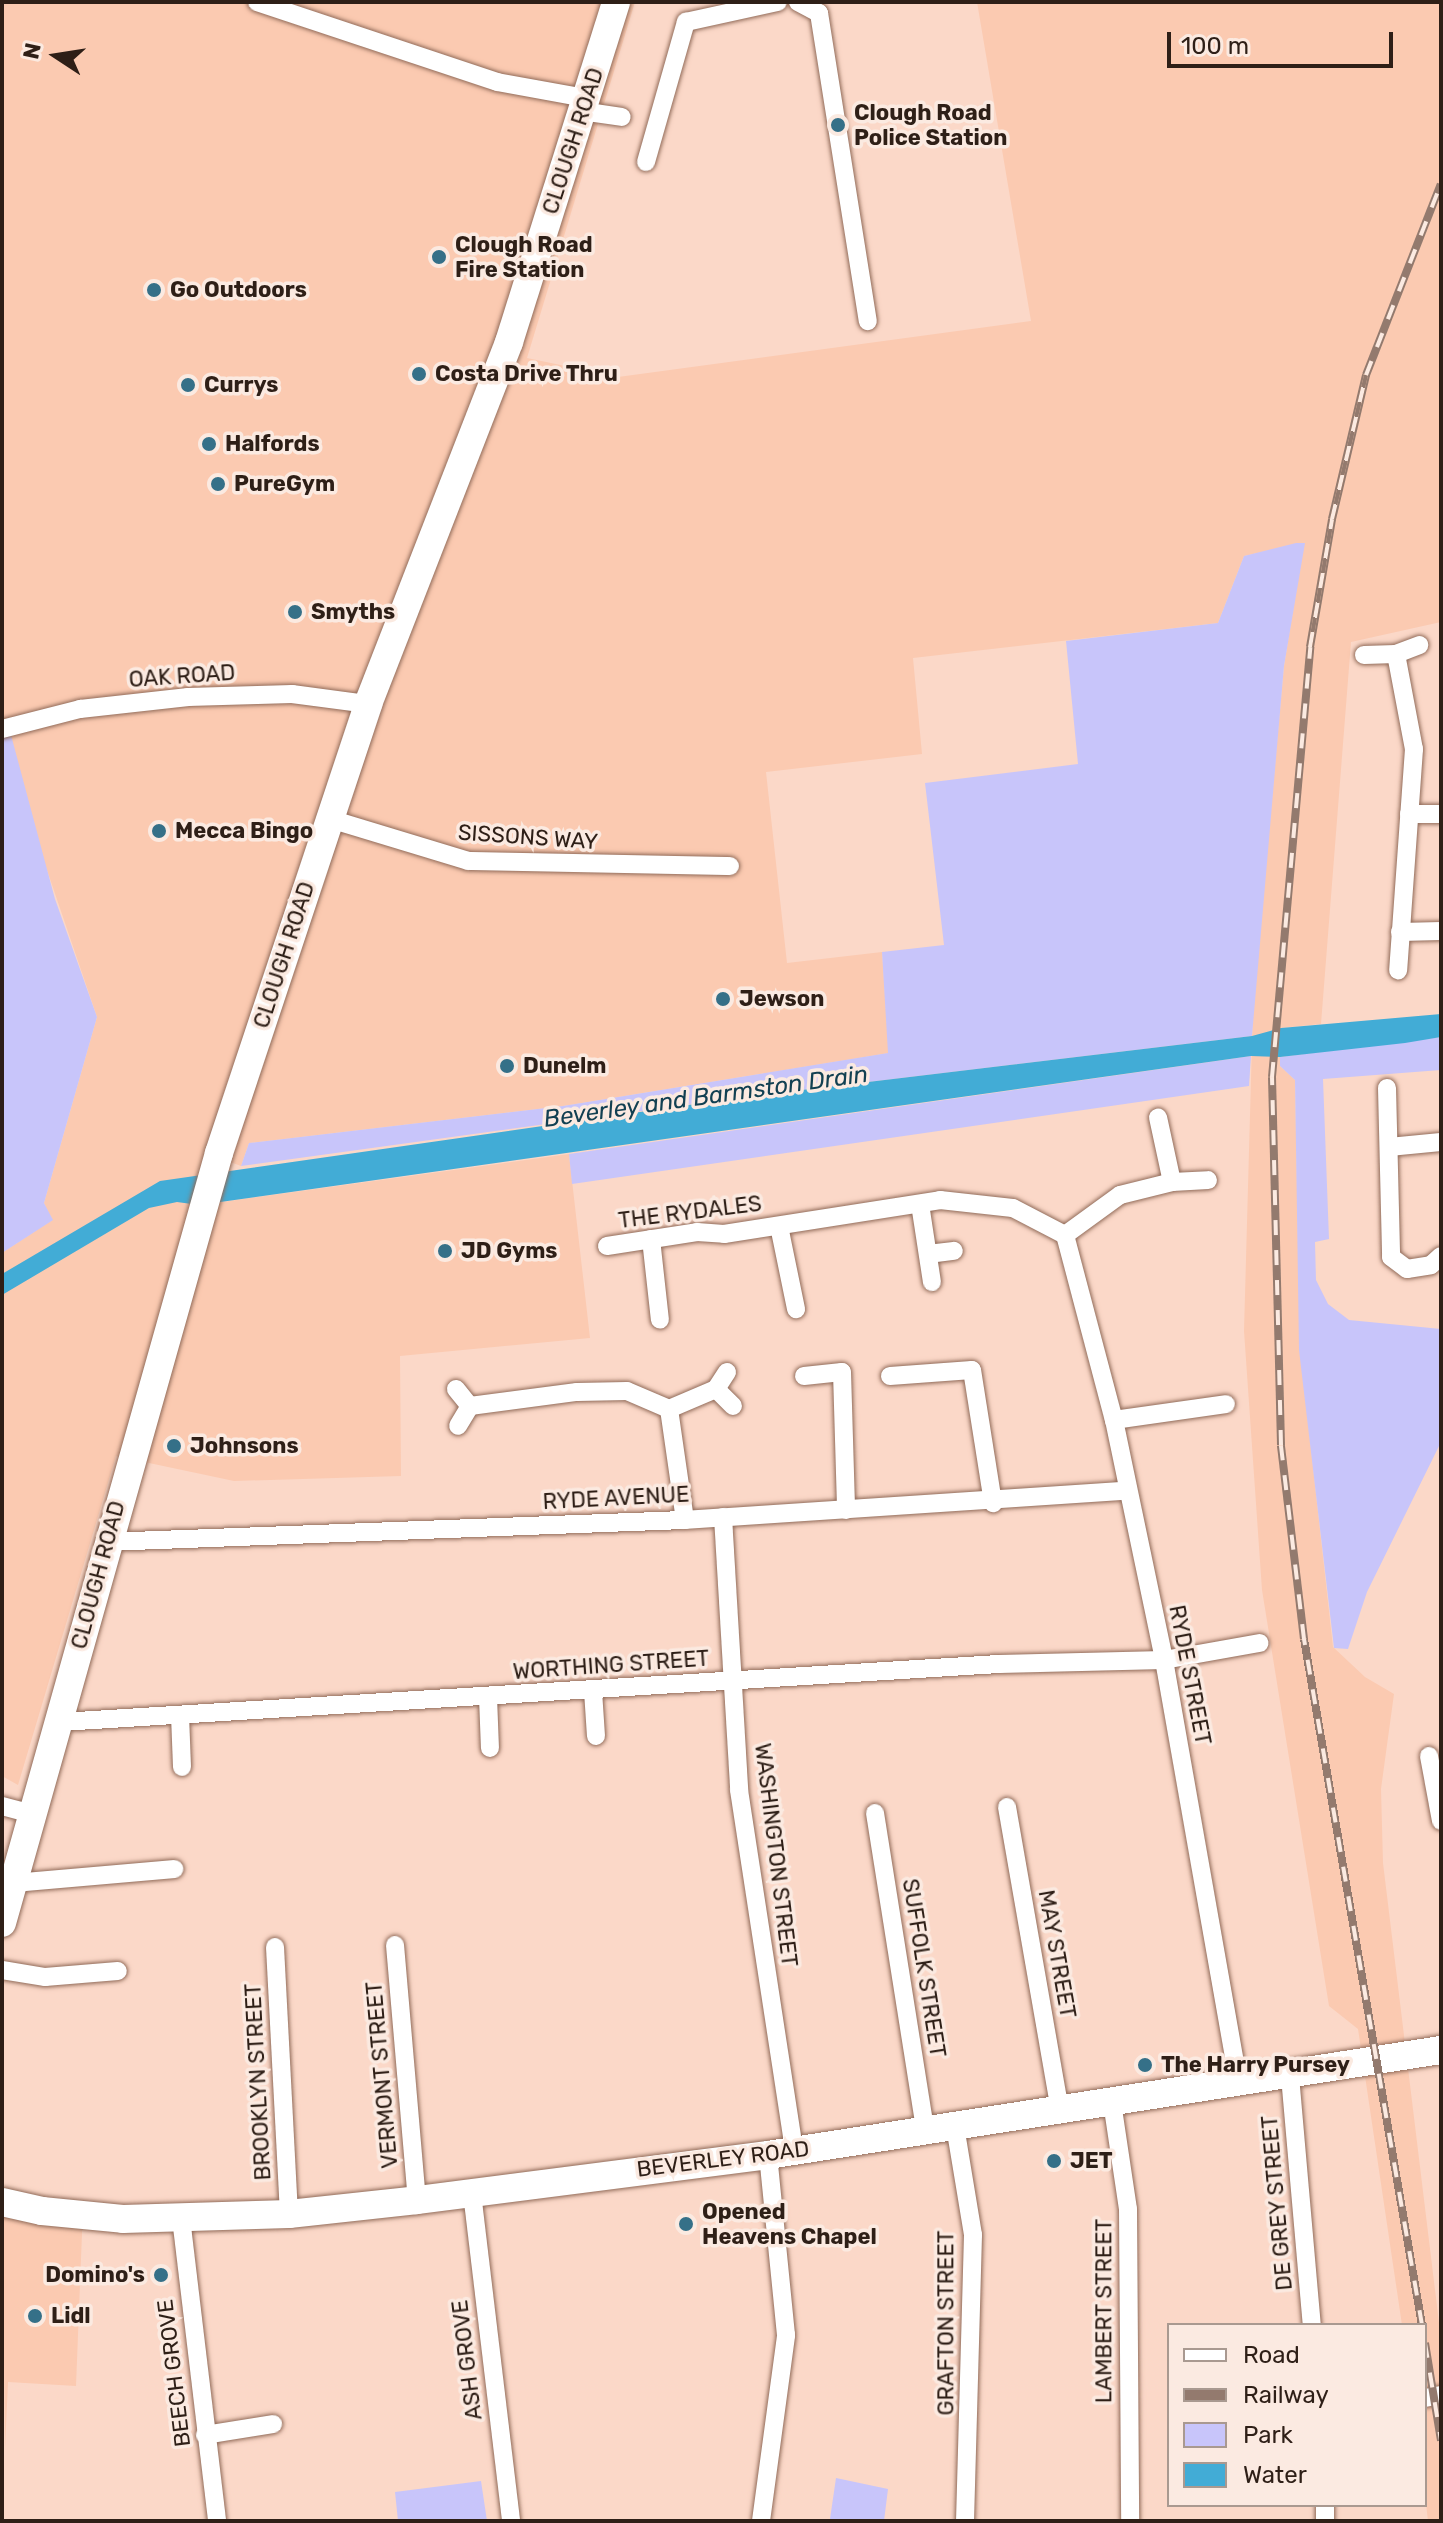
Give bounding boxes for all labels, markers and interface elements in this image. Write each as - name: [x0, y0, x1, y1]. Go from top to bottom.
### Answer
- north arrow: [16, 16, 96, 96]
- scale bar: [1171, 16, 1397, 66]
- text: 100 m: [1181, 32, 1249, 60]
- text: N: [17, 40, 47, 61]
- street label: CLOUGH ROAD: [537, 65, 609, 217]
- place label: Clough Road Police Station: [854, 99, 1007, 150]
- marker: Clough Road Police Station: [829, 116, 847, 134]
- place label: Clough Road Fire Station: [455, 231, 593, 282]
- marker: Clough Road Fire Station: [430, 248, 448, 266]
- place label: Go Outdoors: [170, 277, 307, 303]
- marker: Go Outdoors: [145, 281, 163, 299]
- place label: Costa Drive Thru: [435, 361, 618, 387]
- marker: Costa Drive Thru: [410, 365, 428, 383]
- place label: Currys: [204, 372, 278, 398]
- marker: Currys: [179, 376, 197, 394]
- place label: Halfords: [225, 431, 320, 457]
- marker: Halfords: [200, 435, 218, 453]
- place label: PureGym: [234, 471, 335, 497]
- marker: PureGym: [209, 475, 227, 493]
- place label: Smyths: [311, 599, 395, 625]
- marker: Smyths: [286, 603, 304, 621]
- street label: OAK ROAD: [128, 659, 236, 693]
- place label: Mecca Bingo: [175, 818, 313, 844]
- street label: SISSONS WAY: [457, 819, 599, 855]
- marker: Mecca Bingo: [150, 822, 168, 840]
- street label: CLOUGH ROAD: [248, 879, 320, 1031]
- place label: Jewson: [739, 986, 824, 1012]
- marker: Jewson: [714, 990, 732, 1008]
- place label: Dunelm: [523, 1053, 607, 1079]
- marker: Dunelm: [498, 1057, 516, 1075]
- water label: Beverley and Barmston Drain: [542, 1060, 870, 1134]
- street label: THE RYDALES: [617, 1190, 763, 1234]
- place label: JD Gyms: [461, 1238, 557, 1264]
- marker: JD Gyms: [436, 1242, 454, 1260]
- place label: Johnsons: [190, 1433, 299, 1459]
- marker: Johnsons: [165, 1437, 183, 1455]
- street label: RYDE AVENUE: [542, 1481, 690, 1515]
- street label: CLOUGH ROAD: [66, 1498, 130, 1652]
- street label: RYDE STREET: [1163, 1603, 1217, 1747]
- street label: WORTHING STREET: [512, 1645, 710, 1685]
- street label: WASHINGTON STREET: [749, 1742, 803, 1968]
- street label: SUFFOLK STREET: [897, 1877, 951, 2059]
- street label: MAY STREET: [1033, 1888, 1081, 2020]
- street label: VERMONT STREET: [361, 1980, 403, 2170]
- street label: BROOKLYN STREET: [240, 1983, 276, 2181]
- place label: The Harry Pursey: [1161, 2052, 1351, 2078]
- marker: The Harry Pursey: [1136, 2056, 1154, 2074]
- street label: DE GREY STREET: [1256, 2114, 1298, 2292]
- street label: BEVERLEY ROAD: [635, 2135, 811, 2183]
- place label: JET: [1070, 2148, 1113, 2174]
- marker: JET: [1045, 2152, 1063, 2170]
- place label: Opened Heavens Chapel: [702, 2198, 877, 2250]
- marker: Opened Heavens Chapel: [677, 2215, 695, 2233]
- street label: LAMBERT STREET: [1091, 2218, 1117, 2404]
- street label: GRAFTON STREET: [933, 2230, 959, 2416]
- place label: Domino's: [45, 2262, 145, 2288]
- marker: Domino's: [152, 2266, 170, 2284]
- street label: BEECH GROVE: [152, 2298, 196, 2448]
- street label: ASH GROVE: [447, 2298, 487, 2422]
- place label: Lidl: [51, 2303, 91, 2329]
- marker: Lidl: [26, 2307, 44, 2325]
- legend: [1167, 2323, 1427, 2507]
- text: Road: [1243, 2341, 1300, 2369]
- text: Railway: [1243, 2381, 1329, 2409]
- text: Park: [1243, 2421, 1293, 2449]
- text: Water: [1243, 2461, 1307, 2489]

